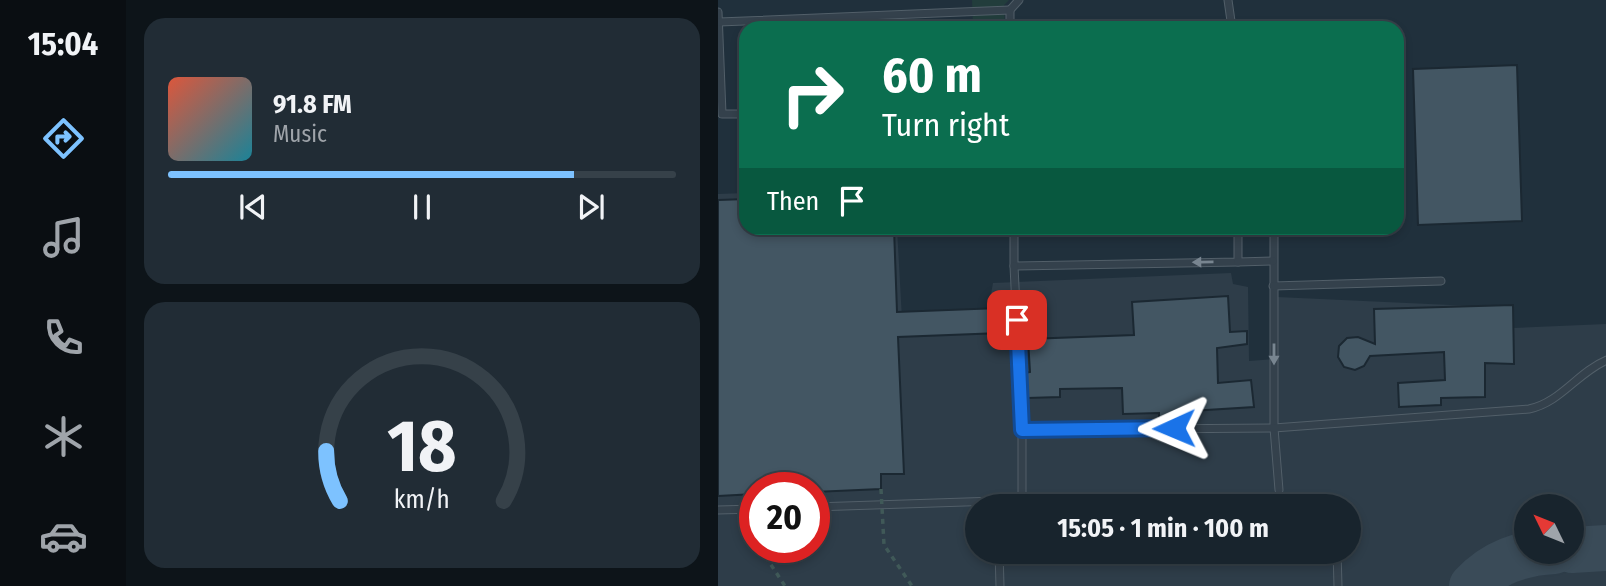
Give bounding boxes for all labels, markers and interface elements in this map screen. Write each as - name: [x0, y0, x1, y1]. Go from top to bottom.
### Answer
- text: 15:04: [28, 25, 98, 63]
- text: 60 m: [882, 46, 982, 105]
- icon: right: [767, 49, 858, 140]
- text: 91.8 FM: [273, 89, 352, 120]
- text: Turn right: [882, 106, 1009, 144]
- icon: directions: [39, 114, 88, 163]
- text: Music: [273, 120, 327, 148]
- icon: arrive: [833, 182, 871, 220]
- text: Then: [767, 186, 819, 217]
- icon: previous: [234, 188, 272, 226]
- icon: pause: [403, 188, 441, 226]
- icon: next: [572, 188, 610, 226]
- icon: music: [39, 213, 88, 262]
- one-way arrow: [1192, 256, 1214, 268]
- pin: [987, 290, 1047, 350]
- icon: arrive: [998, 301, 1036, 339]
- icon: phone: [39, 313, 88, 362]
- one-way arrow: [1268, 343, 1280, 365]
- position arrow: [1137, 391, 1211, 465]
- text: 18: [387, 403, 457, 490]
- icon: climate: [39, 412, 88, 461]
- speed limit sign: 20: [739, 472, 830, 563]
- text: km/h: [394, 485, 450, 515]
- north arrow: [1514, 494, 1584, 564]
- map controls: [1514, 494, 1584, 564]
- icon: car: [39, 512, 88, 561]
- text: 15:05 · 1 min · 100 m: [1057, 513, 1269, 544]

